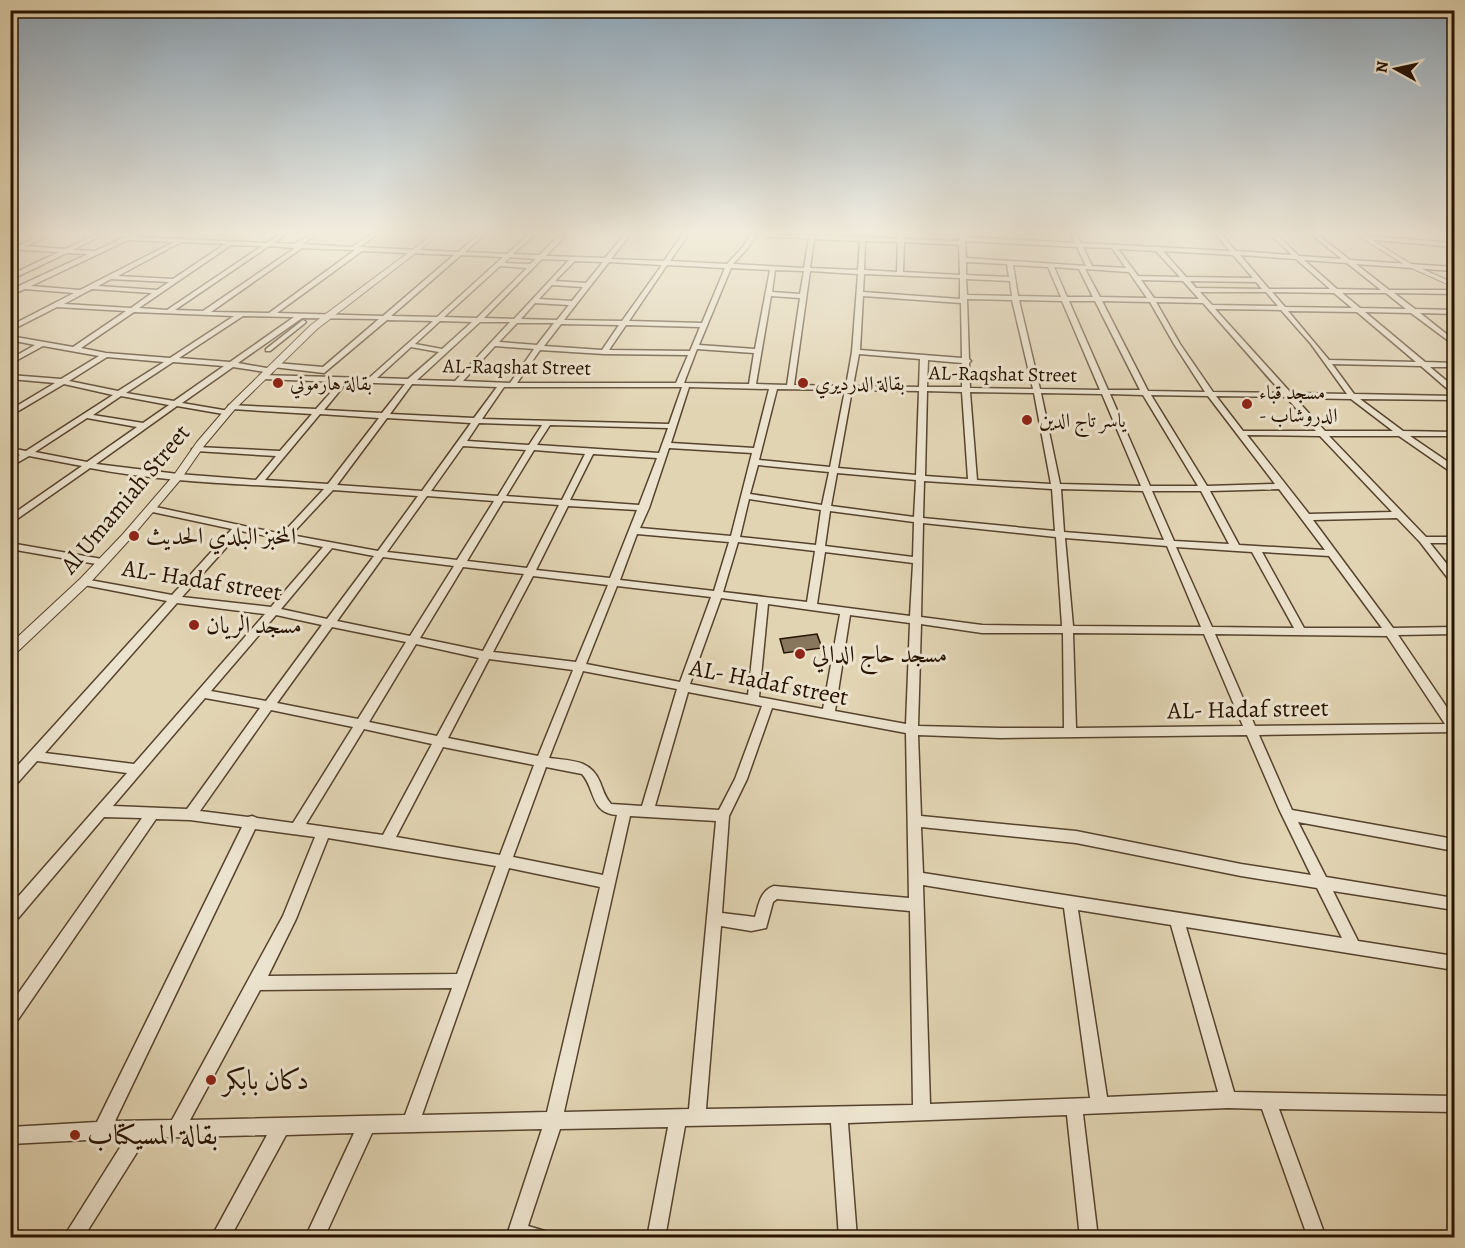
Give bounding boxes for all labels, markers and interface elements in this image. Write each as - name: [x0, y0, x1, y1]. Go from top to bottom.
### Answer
- north arrow: [1366, 39, 1426, 99]
- text: N: [1370, 59, 1394, 74]
- street label: AL-Raqshat Street: [442, 352, 592, 382]
- street label: AL-Raqshat Street: [928, 359, 1078, 389]
- place label: بقالة هارموني: [290, 370, 372, 399]
- place label: بقالة الدرديري: [815, 370, 904, 399]
- marker: بقالة هارموني: [271, 376, 285, 390]
- marker: بقالة الدرديري: [796, 376, 810, 390]
- place label: مسجد قباء - الدروشاب: [1259, 379, 1338, 429]
- marker: مسجد قباء - الدروشاب: [1240, 397, 1254, 411]
- place label: ياسر تاج الدين: [1039, 407, 1127, 438]
- marker: ياسر تاج الدين: [1020, 413, 1034, 427]
- street label: Al Umamiah Street: [52, 418, 197, 581]
- place label: المخبز البلدي الحديث: [146, 520, 296, 555]
- marker: المخبز البلدي الحديث: [127, 529, 141, 543]
- street label: AL- Hadaf street: [119, 551, 284, 608]
- place label: مسجد الريان: [206, 609, 302, 641]
- marker: مسجد الريان: [187, 618, 201, 632]
- place label: مسجد حاج الدالي: [812, 638, 947, 675]
- marker: مسجد حاج الدالي: [793, 647, 807, 661]
- street label: AL- Hadaf street: [686, 651, 851, 713]
- street label: AL- Hadaf street: [1166, 692, 1329, 726]
- place label: دكان بابكر: [220, 1061, 309, 1099]
- marker: دكان بابكر: [204, 1073, 218, 1087]
- place label: بقالة المسيكتاب: [87, 1116, 218, 1154]
- marker: بقالة المسيكتاب: [68, 1128, 82, 1142]

